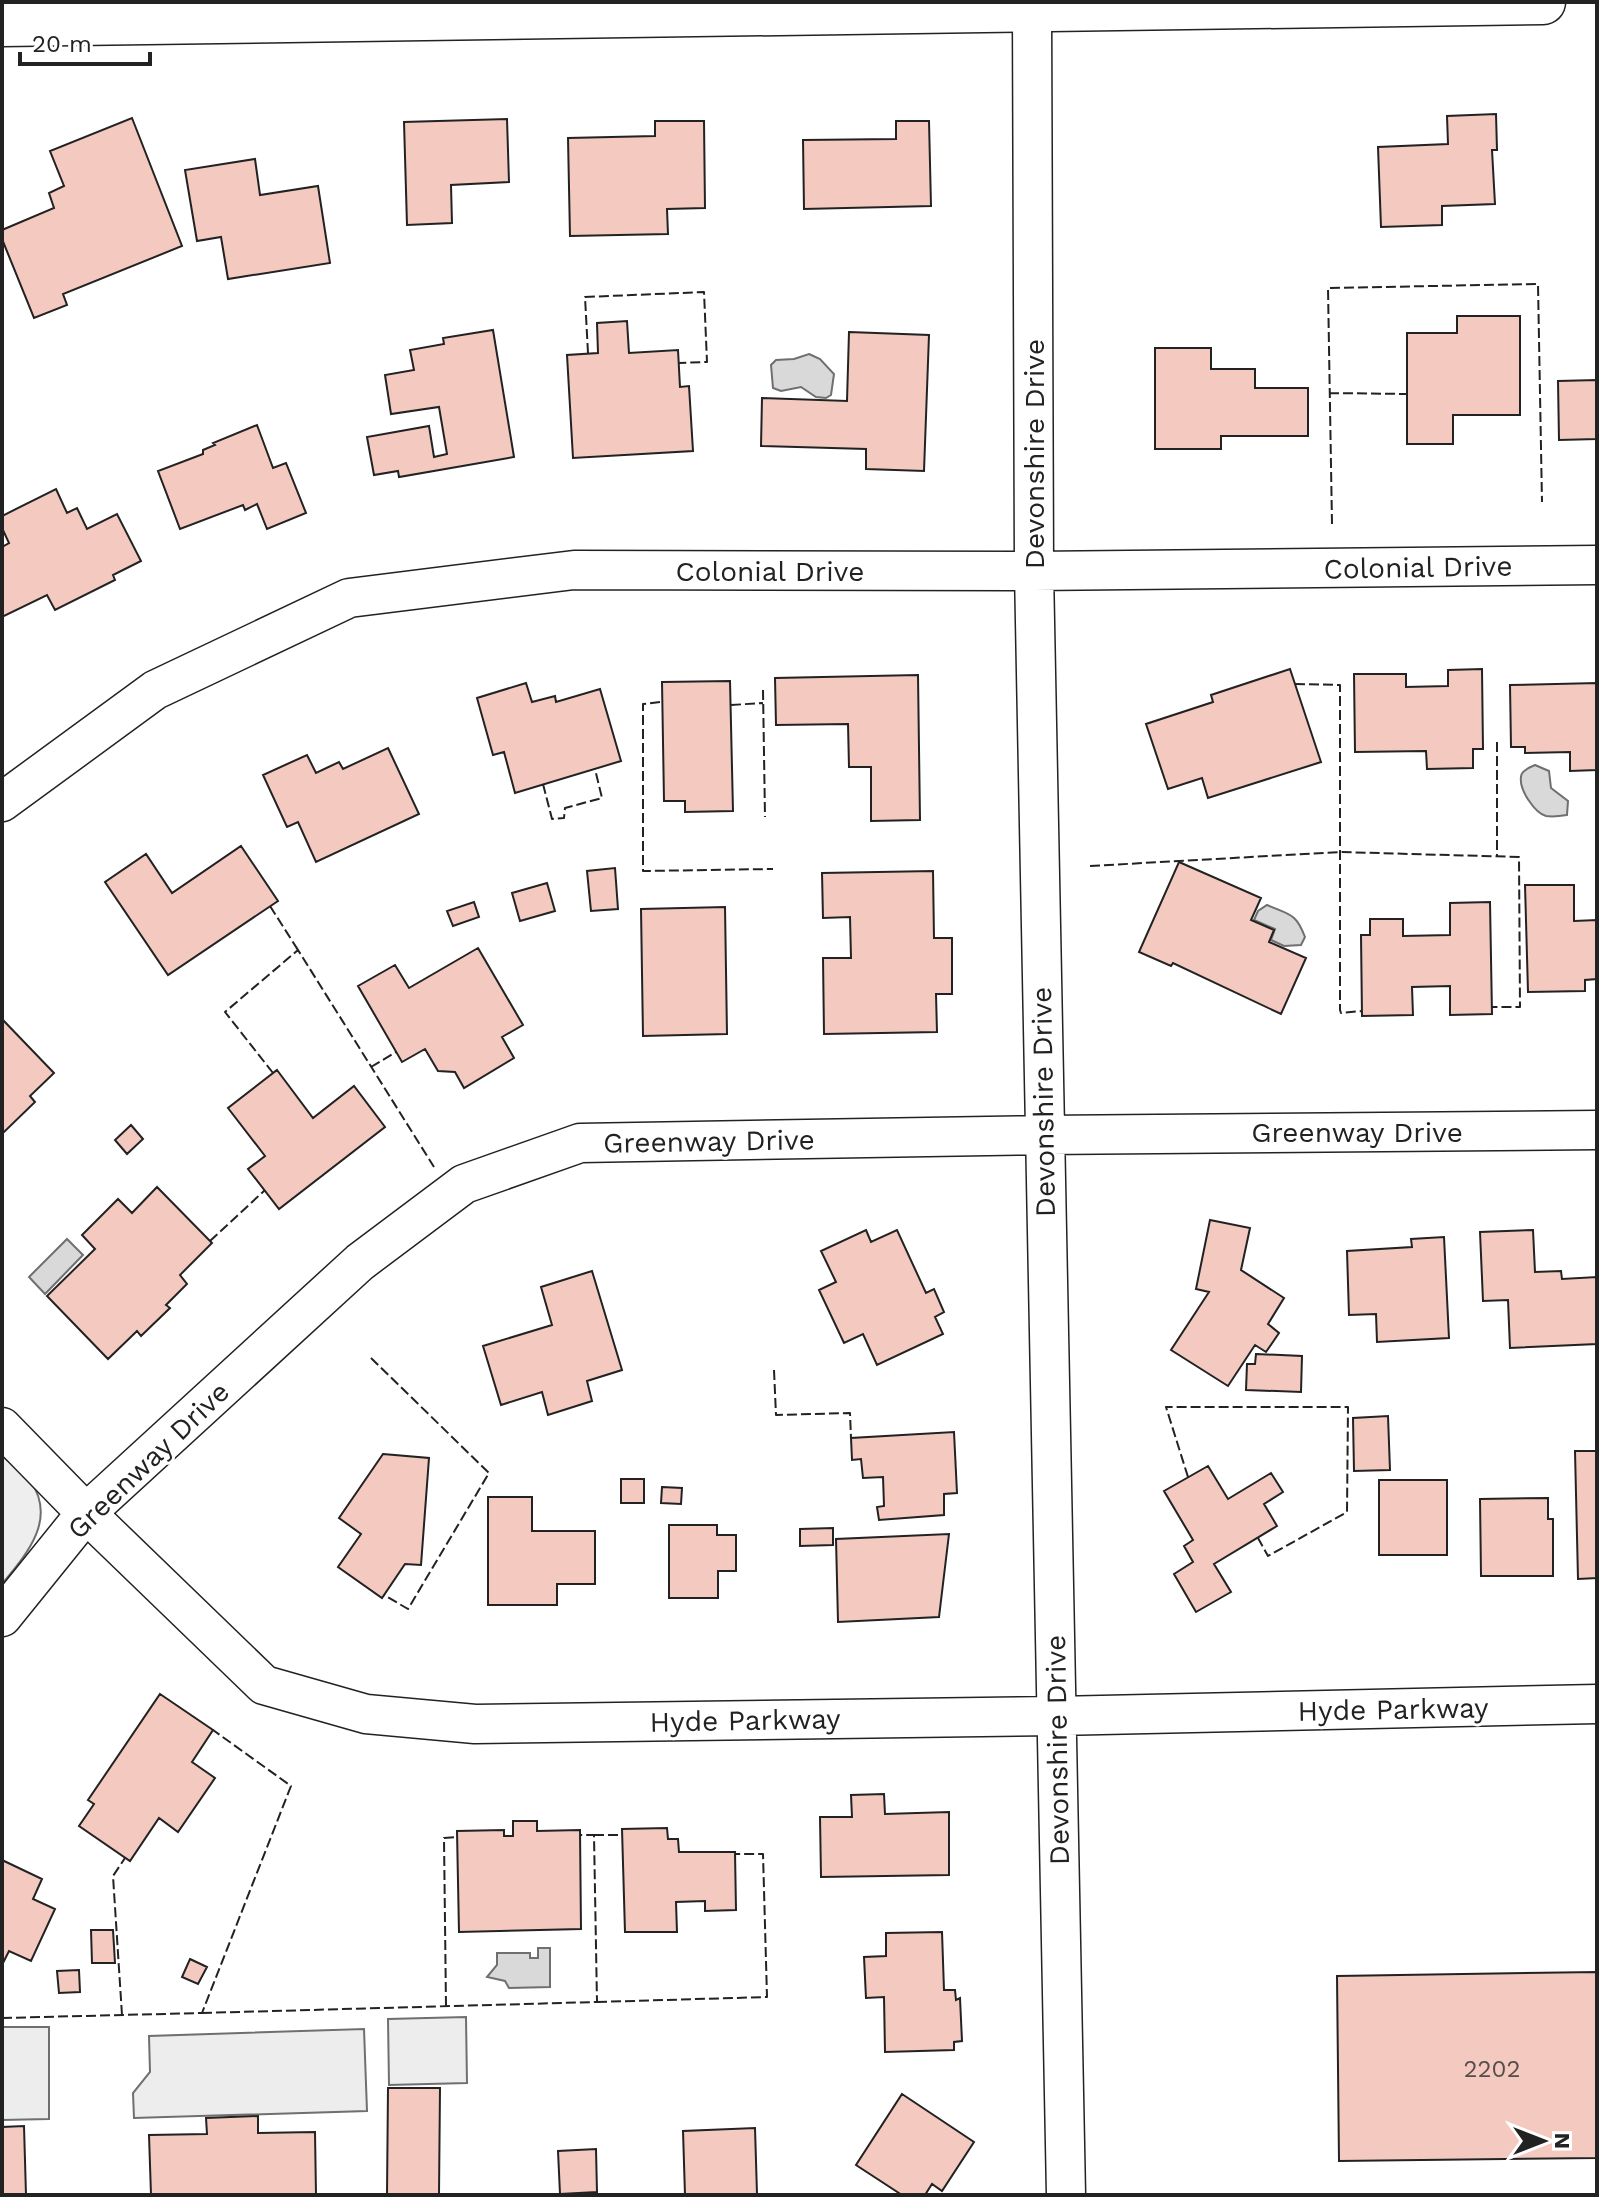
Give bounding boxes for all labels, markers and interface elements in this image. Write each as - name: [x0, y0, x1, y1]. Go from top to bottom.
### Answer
- scale bar: [20, 16, 150, 66]
- text: 20 m: [32, 30, 92, 58]
- street label: Devonshire Drive: [1018, 339, 1051, 569]
- street label: Colonial Drive: [1323, 549, 1513, 586]
- street label: Colonial Drive: [676, 555, 864, 588]
- street label: Devonshire Drive: [1025, 986, 1062, 1218]
- street label: Greenway Drive: [1251, 1116, 1463, 1149]
- street label: Greenway Drive: [603, 1123, 815, 1160]
- street label: Greenway Drive: [61, 1375, 236, 1546]
- street label: Devonshire Drive: [1039, 1634, 1076, 1866]
- street label: Hyde Parkway: [1297, 1691, 1489, 1728]
- street label: Hyde Parkway: [649, 1702, 841, 1739]
- house number: 2202: [1464, 2055, 1520, 2083]
- north arrow: [1503, 2101, 1583, 2181]
- text: N: [1550, 2133, 1575, 2149]

